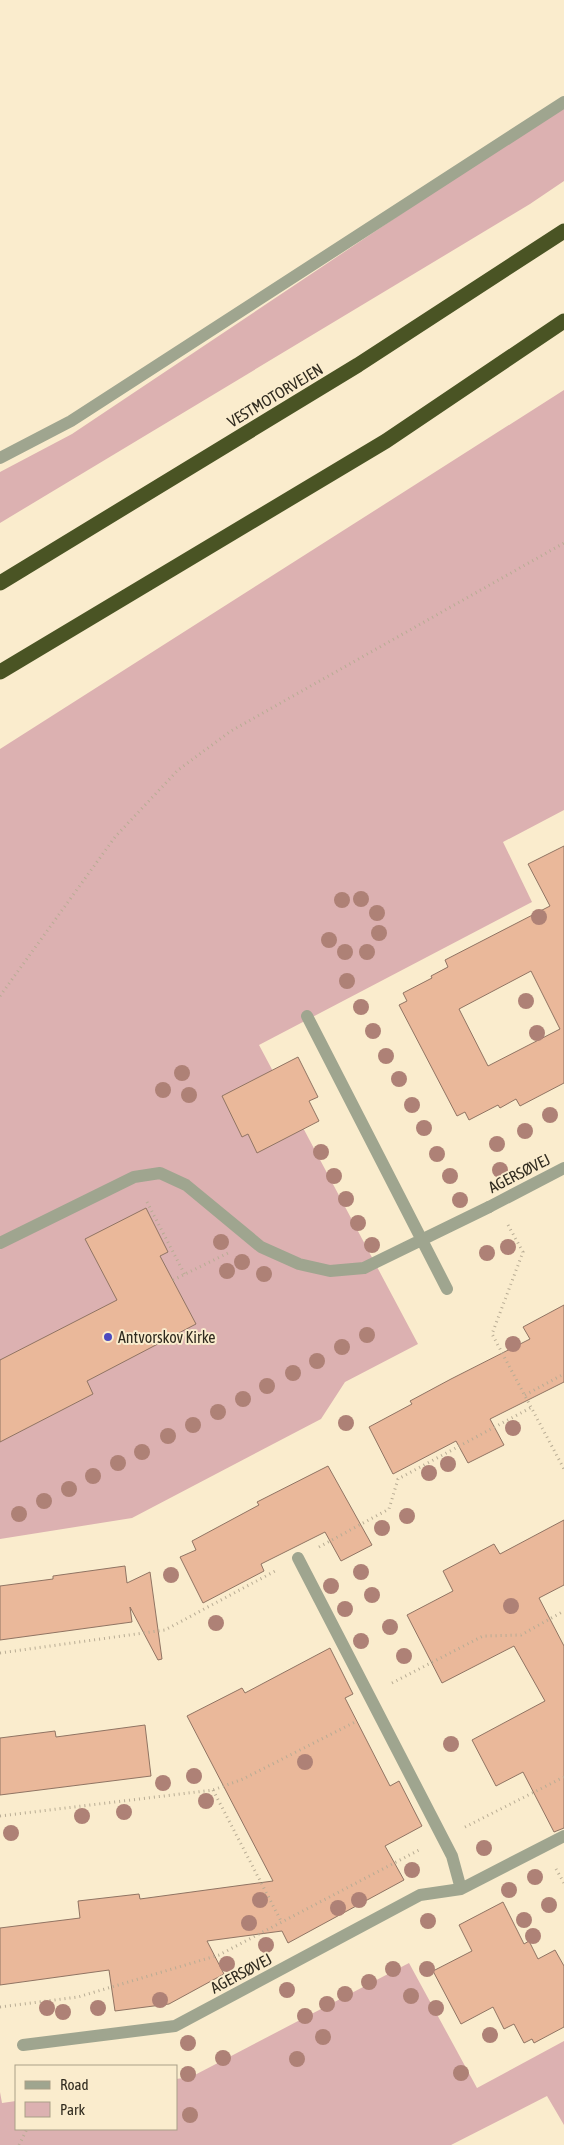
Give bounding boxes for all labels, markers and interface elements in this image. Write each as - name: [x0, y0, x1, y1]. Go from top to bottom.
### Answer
- street label: VESTMOTORVEJEN: [224, 359, 326, 431]
- street label: AGERSØVEJ: [485, 1150, 553, 1196]
- place label: Antvorskov Kirke: [118, 1328, 216, 1346]
- marker: Antvorskov Kirke: [102, 1331, 114, 1343]
- street label: AGERSØVEJ: [207, 1949, 275, 1997]
- legend: [15, 2065, 178, 2130]
- text: Road: [60, 2076, 89, 2093]
- text: Park: [60, 2101, 85, 2118]

